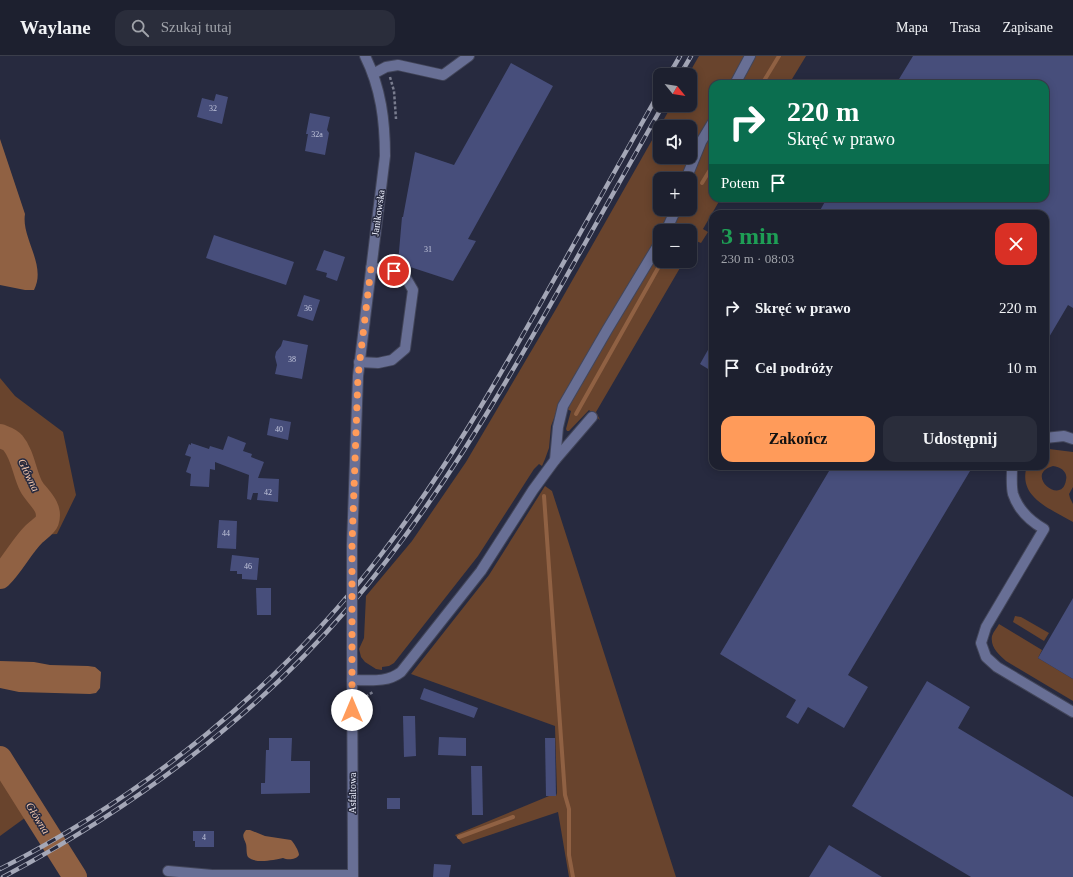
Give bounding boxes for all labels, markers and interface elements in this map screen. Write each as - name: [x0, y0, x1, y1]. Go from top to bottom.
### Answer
- search box: [115, 10, 395, 46]
- text: Waylane: [20, 17, 91, 38]
- icon: search: [129, 17, 151, 39]
- text: Szukaj tutaj: [161, 19, 232, 35]
- text: Mapa: [896, 20, 928, 35]
- text: Trasa: [950, 20, 980, 35]
- text: Zapisane: [1002, 20, 1053, 35]
- north arrow: [653, 68, 697, 112]
- map controls: [653, 68, 697, 268]
- icon: right: [721, 96, 773, 148]
- text: 220 m: [787, 96, 859, 127]
- house number: 32: [209, 104, 217, 113]
- button: sound: [653, 120, 697, 164]
- text: Skręć w prawo: [787, 129, 895, 149]
- house number: 32a: [311, 130, 323, 139]
- button: +: [653, 172, 697, 216]
- icon: arrive: [767, 172, 789, 194]
- text: Potem: [721, 175, 759, 191]
- street label: Janikowska: [369, 189, 387, 237]
- text: 3 min: [721, 223, 779, 249]
- button: close: [995, 223, 1037, 265]
- button: −: [653, 224, 697, 268]
- house number: 31: [424, 245, 432, 254]
- text: 230 m · 08:03: [721, 251, 794, 266]
- pin: [377, 254, 411, 288]
- icon: arrive: [383, 260, 405, 282]
- icon: right: [721, 297, 743, 319]
- text: Skręć w prawo: [755, 300, 851, 316]
- text: 220 m: [999, 300, 1037, 316]
- house number: 36: [304, 304, 312, 313]
- house number: 38: [288, 355, 296, 364]
- icon: arrive: [721, 357, 743, 379]
- text: Cel podróży: [755, 360, 833, 376]
- text: 10 m: [1007, 360, 1037, 376]
- button: Zakończ: [721, 416, 875, 462]
- button: Udostępnij: [883, 416, 1037, 462]
- house number: 40: [275, 425, 283, 434]
- water label: Główna: [16, 457, 42, 494]
- house number: 42: [264, 488, 272, 497]
- house number: 44: [222, 529, 230, 538]
- house number: 46: [244, 562, 252, 571]
- position arrow: [331, 689, 373, 731]
- street label: Asfaltowa: [347, 772, 358, 814]
- water label: Główna: [24, 800, 53, 836]
- house number: 4: [202, 833, 206, 842]

